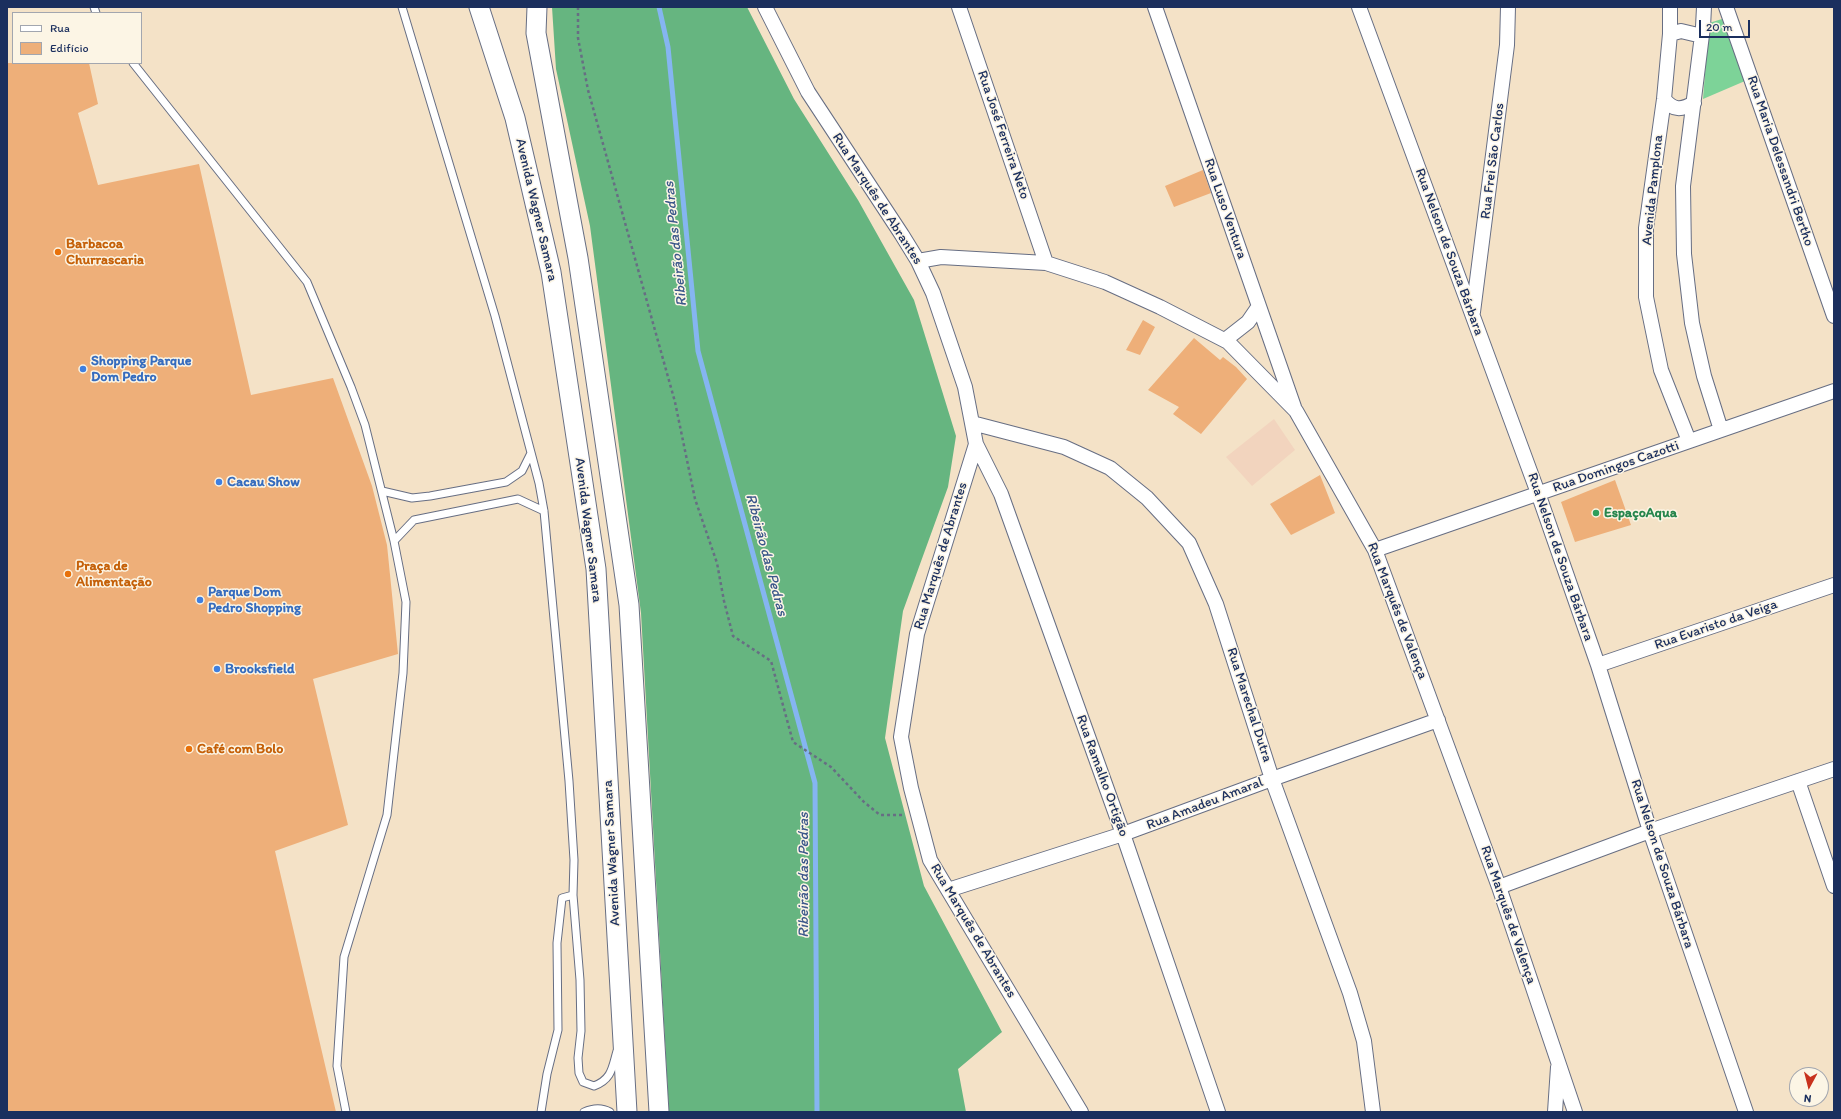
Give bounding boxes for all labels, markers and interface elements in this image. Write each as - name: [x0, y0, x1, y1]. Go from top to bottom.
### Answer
- legend: [12, 12, 142, 64]
- scale bar: [1701, 12, 1752, 38]
- text: 20 m: [1706, 20, 1733, 34]
- text: Rua: [50, 21, 70, 35]
- text: Edifício: [50, 41, 89, 55]
- street label: Rua José Ferreira Neto: [973, 68, 1033, 202]
- street label: Rua Maria Delessandri Bertho: [1743, 74, 1817, 248]
- street label: Rua Frei São Carlos: [1478, 102, 1508, 220]
- street label: Rua Marquês de Abrantes: [828, 130, 926, 268]
- street label: Avenida Pamplona: [1639, 134, 1667, 246]
- street label: Avenida Wagner Samara: [511, 137, 561, 283]
- street label: Rua Luso Ventura: [1200, 156, 1250, 262]
- street label: Rua Nelson de Souza Bárbara: [1411, 166, 1487, 338]
- water label: Ribeirão das Pedras: [660, 181, 692, 307]
- place label: Barbacoa Churrascaria: [66, 236, 144, 268]
- marker: Barbacoa Churrascaria: [53, 247, 63, 257]
- place label: Shopping Parque Dom Pedro: [91, 353, 192, 386]
- marker: Shopping Parque Dom Pedro: [78, 364, 88, 374]
- street label: Rua Domingos Cazotti: [1551, 437, 1681, 497]
- street label: Avenida Wagner Samara: [571, 456, 605, 604]
- street label: Rua Nelson de Souza Bárbara: [1523, 471, 1597, 643]
- place label: Cacau Show: [227, 474, 300, 490]
- marker: Cacau Show: [214, 477, 224, 487]
- street label: Rua Marquês de Abrantes: [911, 480, 971, 632]
- water label: Ribeirão das Pedras: [741, 492, 791, 618]
- place label: EspaçoAqua: [1604, 505, 1677, 521]
- marker: EspaçoAqua: [1591, 508, 1601, 518]
- street label: Rua Marquês de Valença: [1363, 540, 1431, 682]
- place label: Praça de Alimentação: [76, 558, 152, 590]
- marker: Praça de Alimentação: [63, 569, 73, 579]
- place label: Parque Dom Pedro Shopping: [208, 584, 301, 616]
- marker: Parque Dom Pedro Shopping: [195, 595, 205, 605]
- street label: Rua Evaristo da Veiga: [1652, 596, 1780, 654]
- street label: Rua Marechal Dutra: [1223, 646, 1275, 764]
- place label: Brooksfield: [225, 661, 294, 677]
- marker: Brooksfield: [212, 664, 222, 674]
- street label: Rua Ramalho Ortigão: [1072, 713, 1132, 839]
- place label: Café com Bolo: [197, 741, 283, 757]
- marker: Café com Bolo: [184, 744, 194, 754]
- street label: Rua Amadeu Amaral: [1144, 774, 1266, 834]
- street label: Rua Nelson de Souza Bárbara: [1627, 777, 1697, 951]
- street label: Avenida Wagner Samara: [600, 780, 624, 926]
- water label: Ribeirão das Pedras: [795, 812, 813, 938]
- street label: Rua Marquês de Valença: [1476, 844, 1540, 986]
- street label: Rua Marquês de Abrantes: [926, 861, 1020, 1001]
- north arrow: [1789, 1067, 1829, 1107]
- text: N: [1803, 1092, 1812, 1105]

